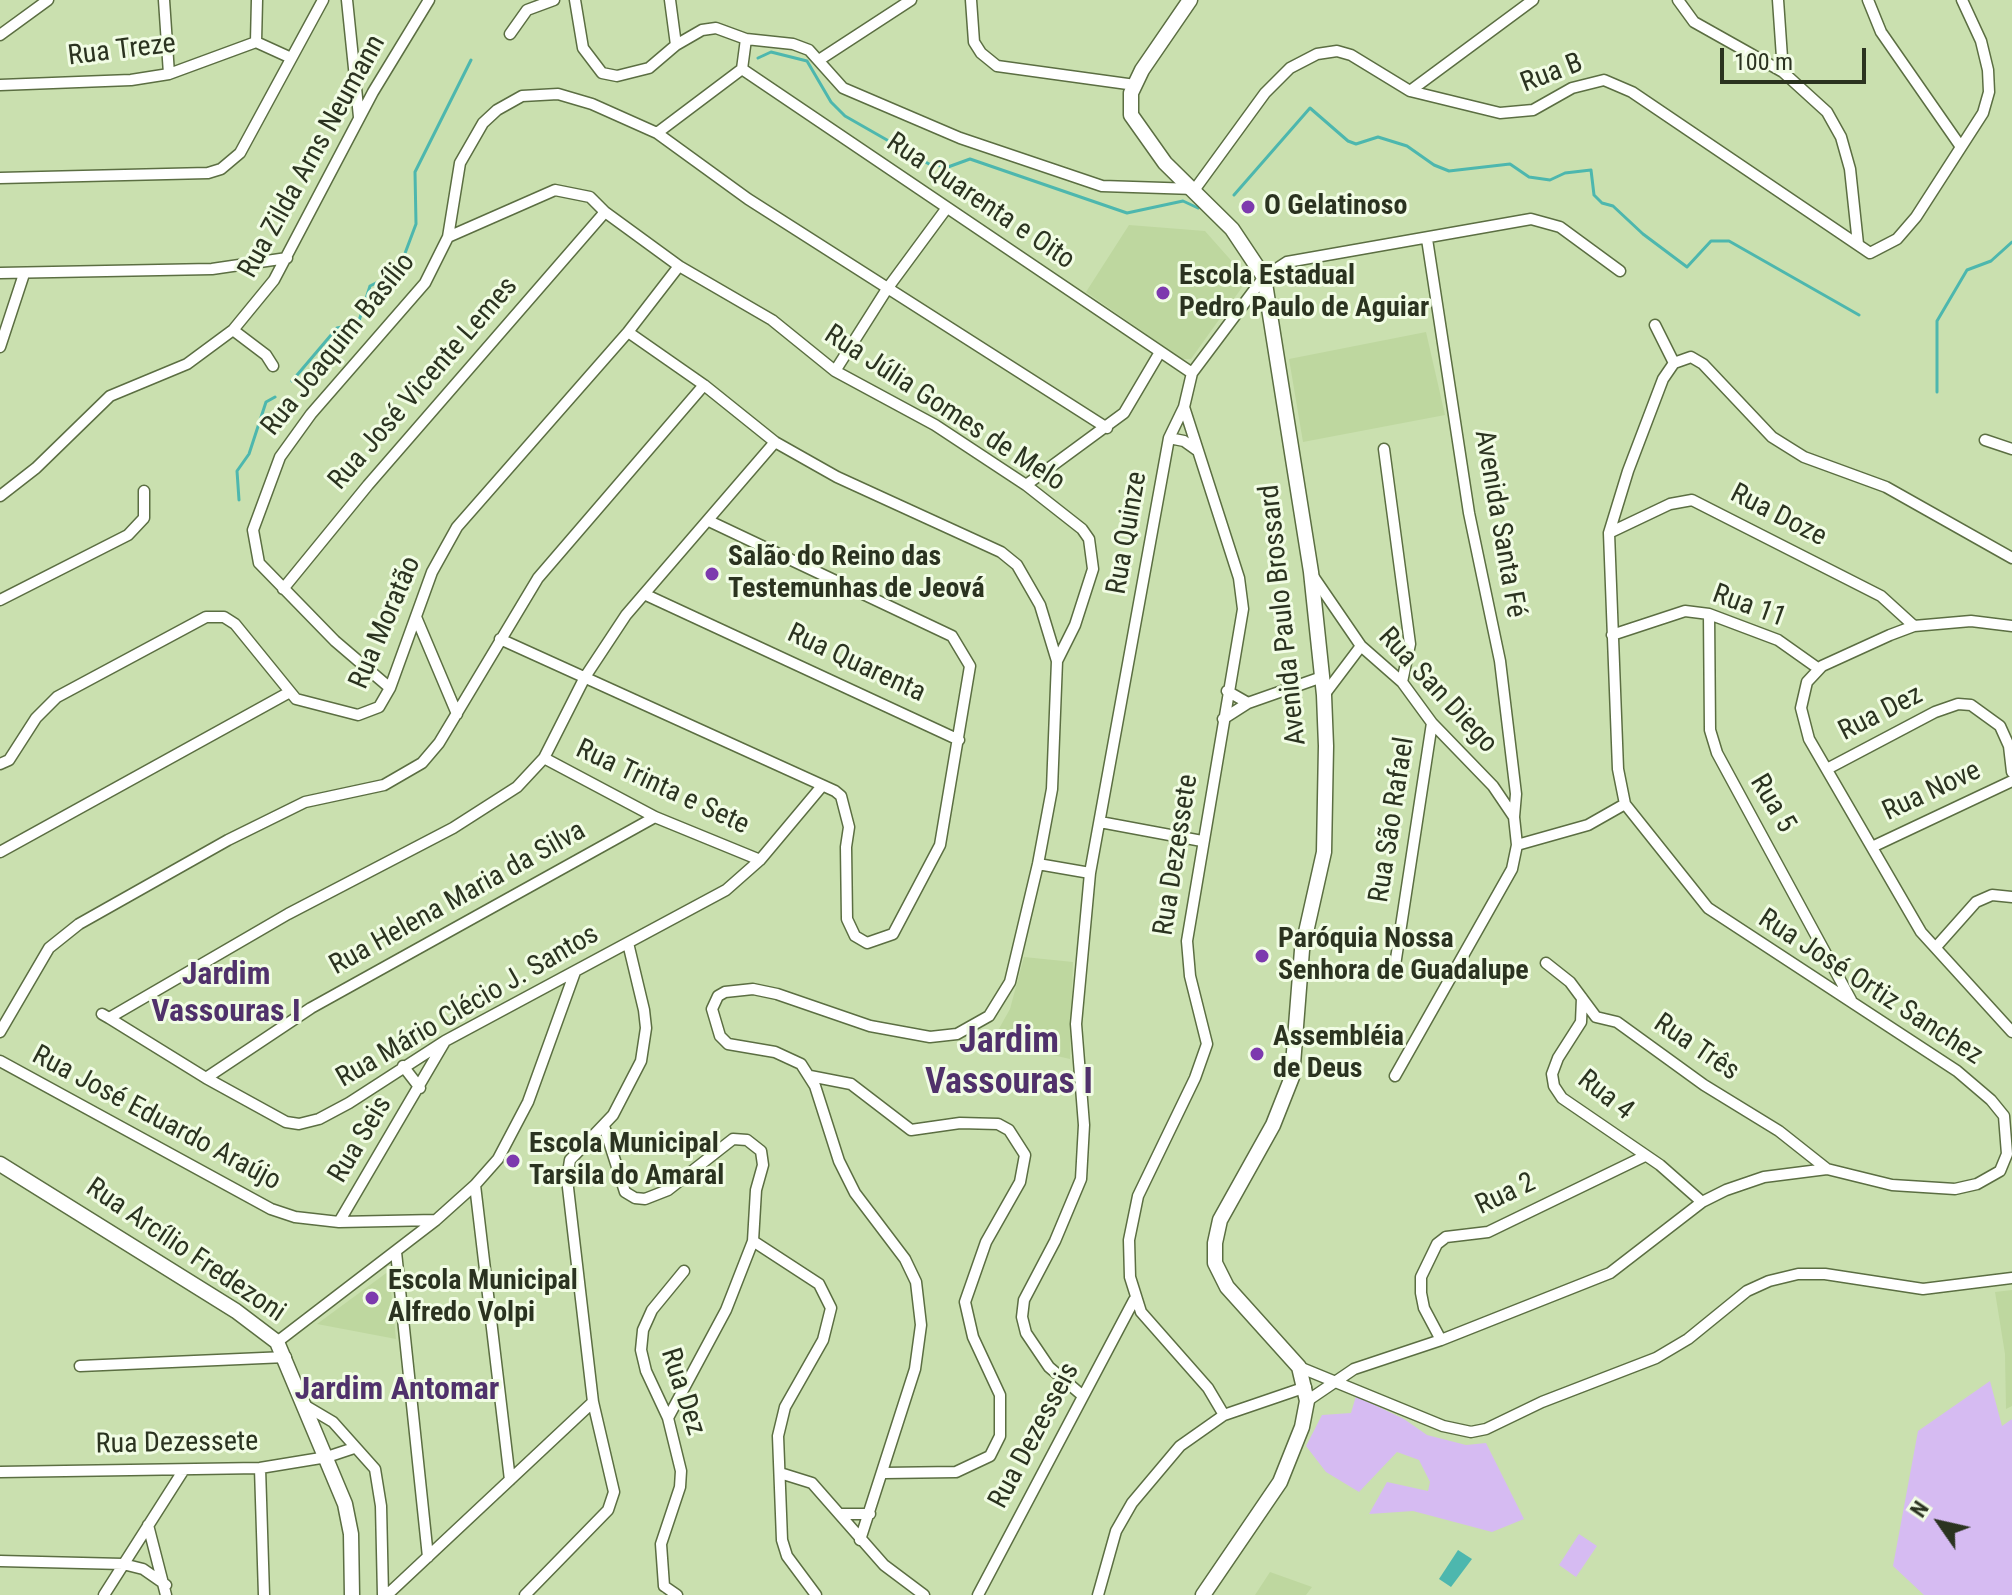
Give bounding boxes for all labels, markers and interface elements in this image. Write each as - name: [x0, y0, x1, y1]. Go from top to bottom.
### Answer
- street label: Rua Treze: [66, 28, 178, 74]
- street label: Rua Zilda Arns Neumann: [232, 30, 394, 284]
- scale bar: [1724, 32, 1870, 82]
- street label: Rua B: [1516, 47, 1588, 101]
- text: 100 m: [1734, 48, 1793, 76]
- street label: Rua Quarenta e Oito: [879, 127, 1081, 277]
- place label: O Gelatinoso: [1264, 190, 1407, 224]
- marker: O Gelatinoso: [1239, 198, 1257, 216]
- street label: Rua Joaquim Basílio: [255, 247, 423, 443]
- place label: Escola Estadual Pedro Paulo de Aguiar: [1179, 260, 1429, 326]
- street label: Rua José Vicente Lemes: [322, 271, 526, 497]
- marker: Escola Estadual Pedro Paulo de Aguiar: [1154, 284, 1172, 302]
- street label: Rua Júlia Gomes de Melo: [817, 319, 1071, 499]
- street label: Avenida Santa Fé: [1466, 428, 1532, 620]
- street label: Rua Quinze: [1101, 469, 1155, 597]
- street label: Rua Doze: [1724, 478, 1832, 554]
- street label: Avenida Paulo Brossard: [1254, 483, 1314, 747]
- place label: Salão do Reino das Testemunhas de Jeová: [728, 541, 985, 607]
- street label: Rua Moratão: [343, 552, 429, 694]
- marker: Salão do Reino das Testemunhas de Jeová: [703, 565, 721, 583]
- street label: Rua 11: [1708, 578, 1790, 636]
- street label: Rua Quarenta: [782, 617, 930, 711]
- street label: Rua San Diego: [1370, 621, 1504, 761]
- street label: Rua Dez: [1833, 679, 1929, 749]
- street label: Rua Trinta e Sete: [570, 733, 754, 843]
- street label: Rua São Rafael: [1363, 735, 1423, 905]
- street label: Rua Nove: [1878, 755, 1986, 829]
- street label: Rua 5: [1742, 769, 1802, 839]
- street label: Rua Dezessete: [1148, 772, 1206, 938]
- street label: Rua Helena Maria da Silva: [324, 815, 592, 983]
- street label: Rua José Ortiz Sanchez: [1751, 903, 1989, 1073]
- street label: Rua Mário Clécio J. Santos: [331, 918, 605, 1096]
- place label: Paróquia Nossa Senhora de Guadalupe: [1278, 923, 1529, 989]
- marker: Paróquia Nossa Senhora de Guadalupe: [1253, 947, 1271, 965]
- district label: Jardim Vassouras I: [151, 957, 301, 1032]
- street label: Rua Três: [1647, 1007, 1745, 1089]
- district label: Jardim Vassouras I: [925, 1021, 1093, 1106]
- place label: Assembléia de Deus: [1273, 1021, 1404, 1087]
- street label: Rua José Eduardo Araújo: [26, 1039, 286, 1199]
- marker: Assembléia de Deus: [1248, 1045, 1266, 1063]
- street label: Rua 4: [1570, 1064, 1640, 1128]
- street label: Rua Seis: [322, 1091, 400, 1189]
- place label: Escola Municipal Tarsila do Amaral: [529, 1128, 724, 1194]
- marker: Escola Municipal Tarsila do Amaral: [504, 1152, 522, 1170]
- street label: Rua 2: [1471, 1167, 1541, 1223]
- street label: Rua Arcílio Fredezoni: [79, 1172, 291, 1330]
- place label: Escola Municipal Alfredo Volpi: [388, 1265, 578, 1331]
- marker: Escola Municipal Alfredo Volpi: [363, 1289, 381, 1307]
- street label: Rua Dez: [652, 1344, 712, 1440]
- street label: Rua Dezesseis: [983, 1357, 1087, 1515]
- district label: Jardim Antomar: [295, 1372, 499, 1410]
- street label: Rua Dezessete: [95, 1426, 259, 1462]
- north arrow: [1900, 1483, 1980, 1563]
- text: N: [1906, 1497, 1934, 1522]

